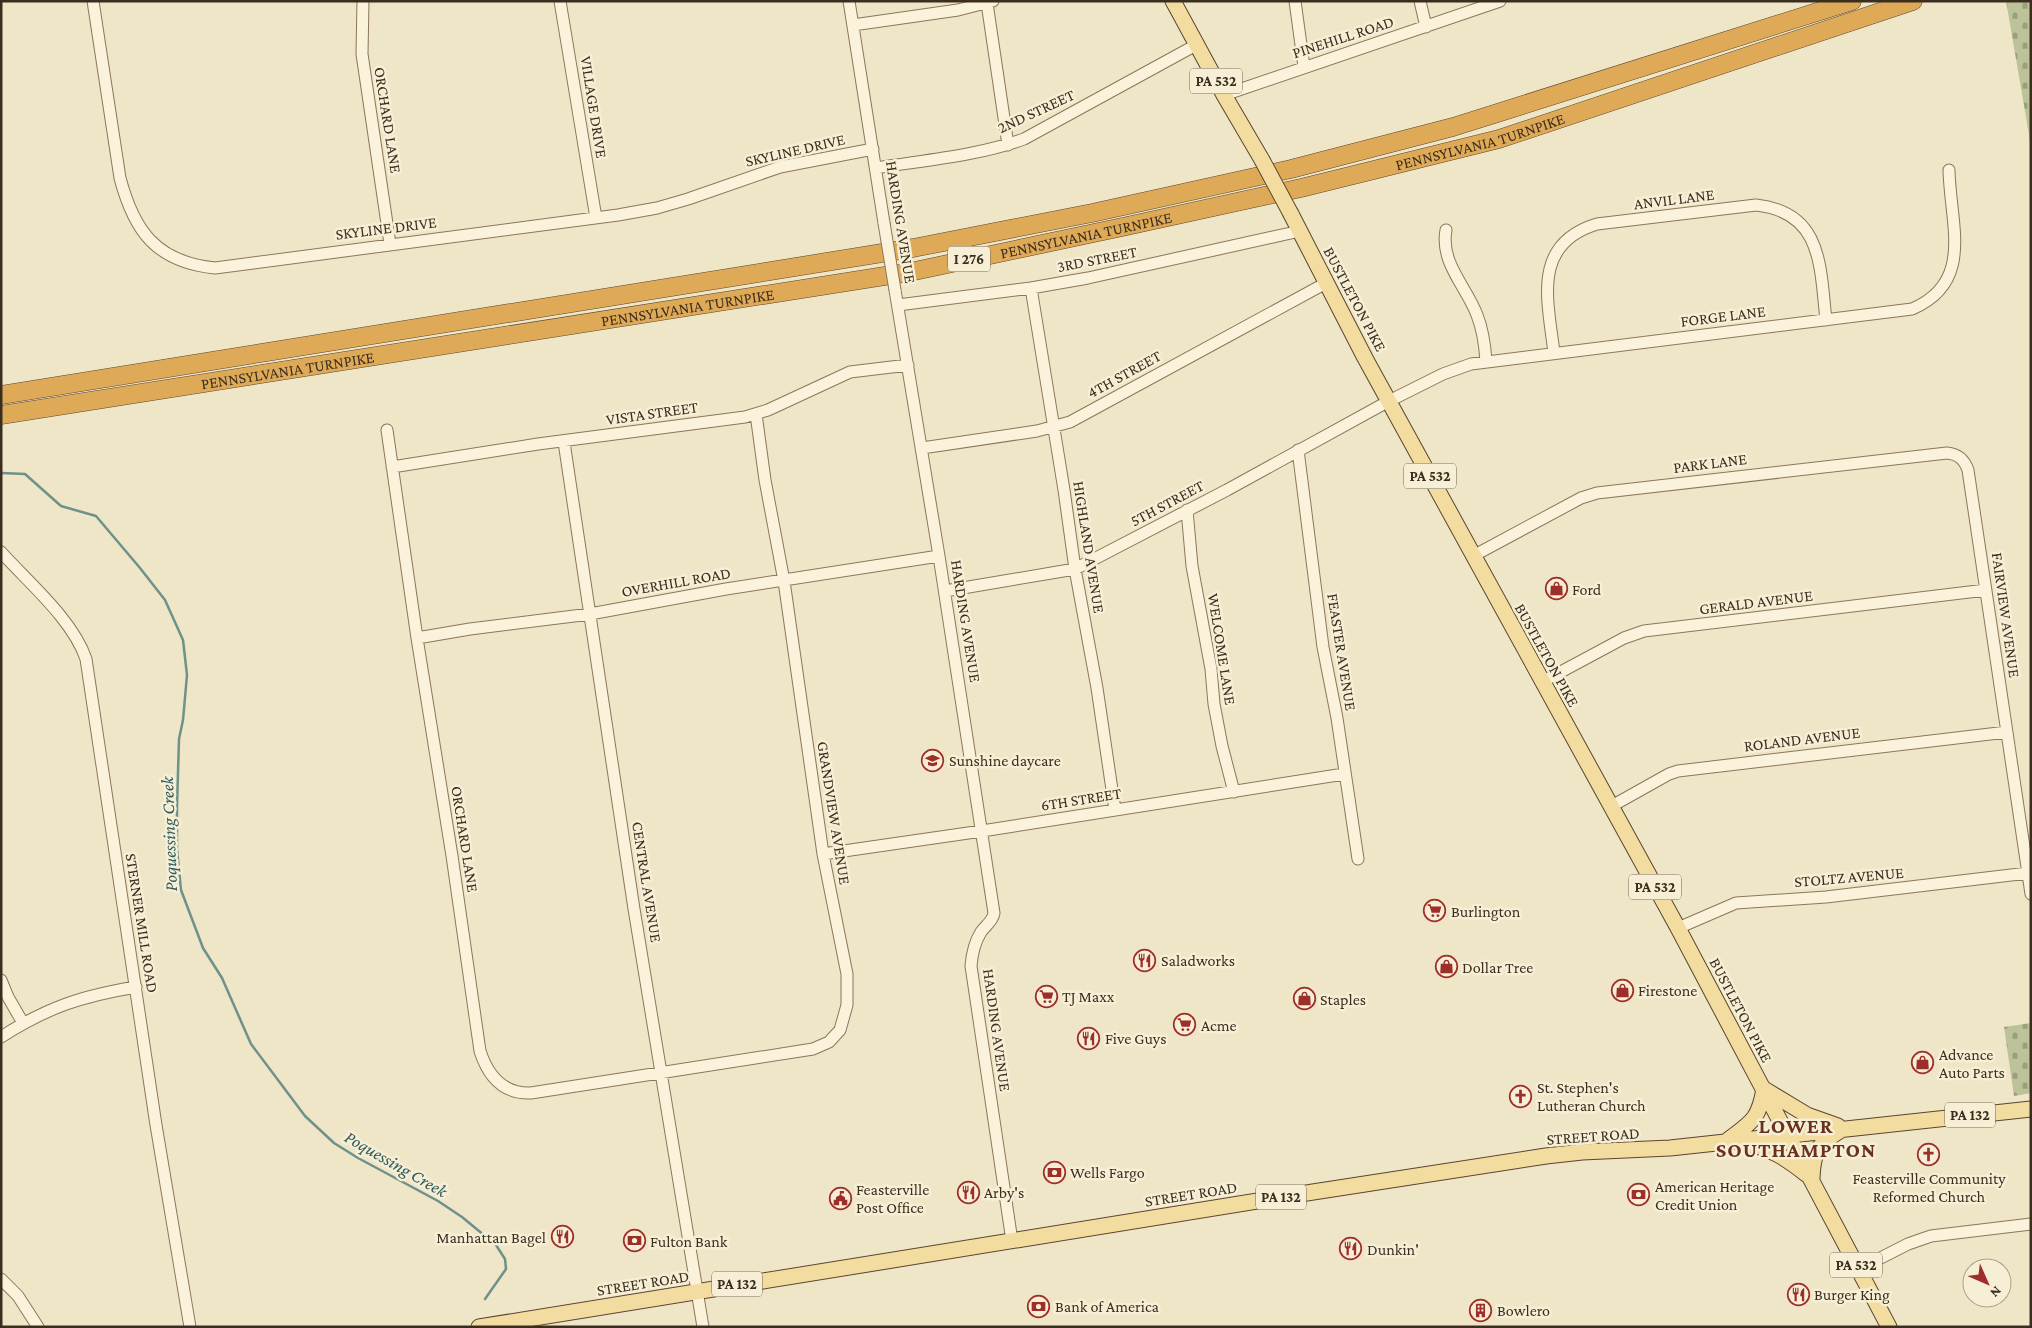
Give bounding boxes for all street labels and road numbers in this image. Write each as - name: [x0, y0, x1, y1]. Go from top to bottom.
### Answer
- street label: PINEHILL ROAD: [1290, 13, 1396, 61]
- street label: VILLAGE DRIVE: [578, 55, 610, 159]
- street label: ORCHARD LANE: [371, 66, 405, 175]
- road number: PA 532: [1190, 68, 1242, 94]
- street label: 2ND STREET: [995, 86, 1077, 136]
- street label: PENNSYLVANIA TURNPIKE: [1394, 109, 1567, 173]
- street label: SKYLINE DRIVE: [744, 130, 847, 170]
- street label: HARDING AVENUE: [883, 160, 919, 285]
- street label: ANVIL LANE: [1633, 186, 1715, 212]
- street label: PENNSYLVANIA TURNPIKE: [999, 208, 1174, 261]
- street label: SKYLINE DRIVE: [335, 213, 438, 243]
- street label: 3RD STREET: [1056, 243, 1139, 275]
- street label: BUSTLETON PIKE: [1320, 244, 1390, 354]
- road number: I 276: [948, 246, 990, 272]
- street label: PENNSYLVANIA TURNPIKE: [600, 285, 776, 329]
- street label: FORGE LANE: [1680, 302, 1767, 330]
- street label: 4TH STREET: [1084, 347, 1164, 401]
- street label: PENNSYLVANIA TURNPIKE: [200, 348, 376, 392]
- street label: VISTA STREET: [605, 398, 699, 428]
- street label: PARK LANE: [1672, 450, 1748, 476]
- road number: PA 532: [1404, 464, 1456, 488]
- street label: 5TH STREET: [1127, 476, 1207, 529]
- street label: HIGHLAND AVENUE: [1070, 480, 1108, 615]
- street label: FAIRVIEW AVENUE: [1989, 551, 2023, 679]
- street label: HARDING AVENUE: [948, 559, 984, 684]
- street label: OVERHILL ROAD: [620, 564, 732, 600]
- street label: GERALD AVENUE: [1698, 587, 1814, 617]
- street label: WELCOME LANE: [1205, 592, 1239, 706]
- street label: FEASTER AVENUE: [1324, 592, 1360, 712]
- street label: BUSTLETON PIKE: [1512, 600, 1583, 710]
- street label: ROLAND AVENUE: [1743, 723, 1861, 755]
- street label: GRANDVIEW AVENUE: [814, 740, 854, 886]
- street label: 6TH STREET: [1040, 784, 1123, 814]
- street label: ORCHARD LANE: [448, 785, 482, 894]
- street label: CENTRAL AVENUE: [629, 820, 665, 944]
- street label: STERNER MILL ROAD: [123, 852, 161, 994]
- street label: STOLTZ AVENUE: [1794, 864, 1905, 890]
- road number: PA 532: [1629, 874, 1681, 900]
- street label: BUSTLETON PIKE: [1706, 955, 1776, 1065]
- street label: HARDING AVENUE: [980, 968, 1014, 1093]
- road number: PA 132: [1945, 1102, 1995, 1128]
- street label: STREET ROAD: [1546, 1124, 1640, 1148]
- street label: STREET ROAD: [1144, 1178, 1238, 1210]
- road number: PA 132: [1256, 1184, 1306, 1210]
- road number: PA 532: [1830, 1252, 1882, 1278]
- street label: STREET ROAD: [596, 1267, 690, 1299]
- road number: PA 132: [712, 1272, 762, 1296]

